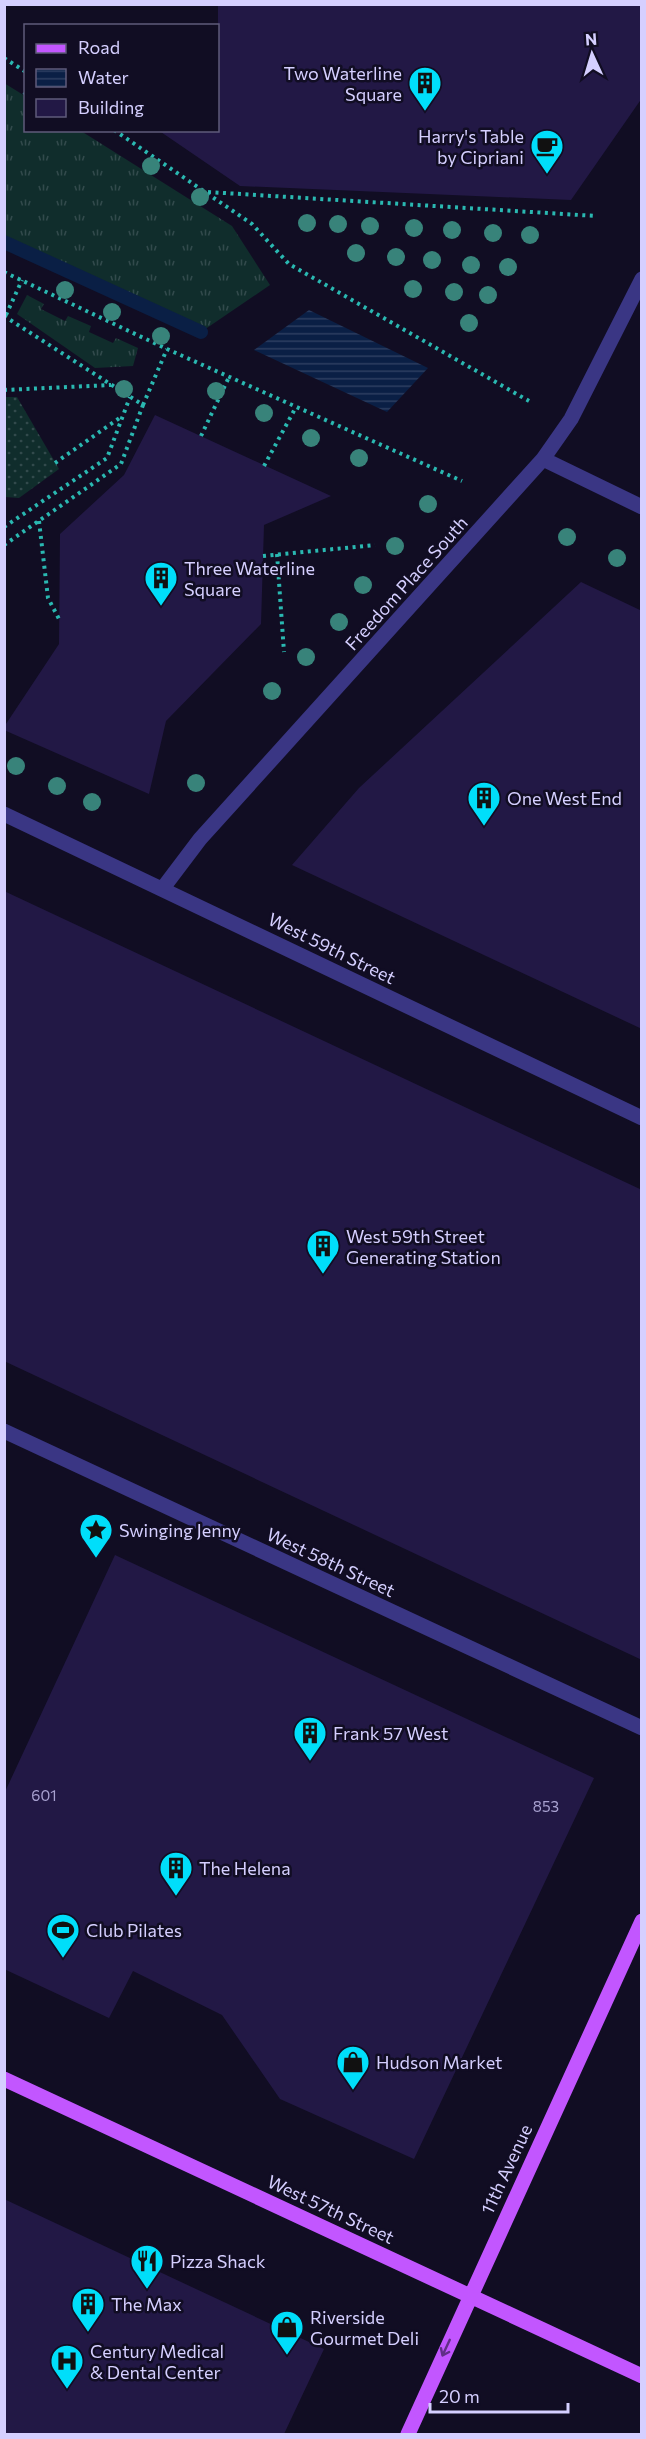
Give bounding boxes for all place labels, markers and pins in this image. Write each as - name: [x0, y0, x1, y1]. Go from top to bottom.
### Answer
- place label: Two Waterline Square: [284, 62, 402, 105]
- building icon: Two Waterline Square: [407, 65, 443, 112]
- place label: Harry's Table by Cipriani: [418, 125, 524, 168]
- cafe icon: Harry's Table by Cipriani: [529, 128, 565, 175]
- place label: Three Waterline Square: [184, 557, 315, 600]
- building icon: Three Waterline Square: [143, 560, 179, 607]
- building icon: One West End: [466, 780, 502, 827]
- place label: One West End: [507, 787, 622, 809]
- place label: West 59th Street Generating Station: [346, 1225, 501, 1268]
- building icon: West 59th Street Generating Station: [305, 1228, 341, 1275]
- place icon: Swinging Jenny: [78, 1512, 114, 1559]
- place label: Swinging Jenny: [119, 1519, 241, 1541]
- building icon: Frank 57 West: [292, 1715, 328, 1762]
- place label: Frank 57 West: [333, 1722, 448, 1744]
- building icon: The Helena: [158, 1850, 194, 1897]
- place label: The Helena: [199, 1857, 291, 1879]
- sports icon: Club Pilates: [45, 1912, 81, 1959]
- place label: Club Pilates: [86, 1919, 182, 1941]
- shop icon: Hudson Market: [335, 2044, 371, 2091]
- place label: Hudson Market: [376, 2051, 502, 2073]
- restaurant icon: Pizza Shack: [129, 2243, 165, 2290]
- place label: Pizza Shack: [170, 2250, 266, 2272]
- building icon: The Max: [70, 2286, 106, 2333]
- place label: The Max: [111, 2293, 182, 2315]
- place label: Riverside Gourmet Deli: [310, 2306, 419, 2349]
- shop icon: Riverside Gourmet Deli: [269, 2309, 305, 2356]
- place label: Century Medical & Dental Center: [90, 2340, 224, 2383]
- hospital icon: Century Medical & Dental Center: [49, 2343, 85, 2390]

